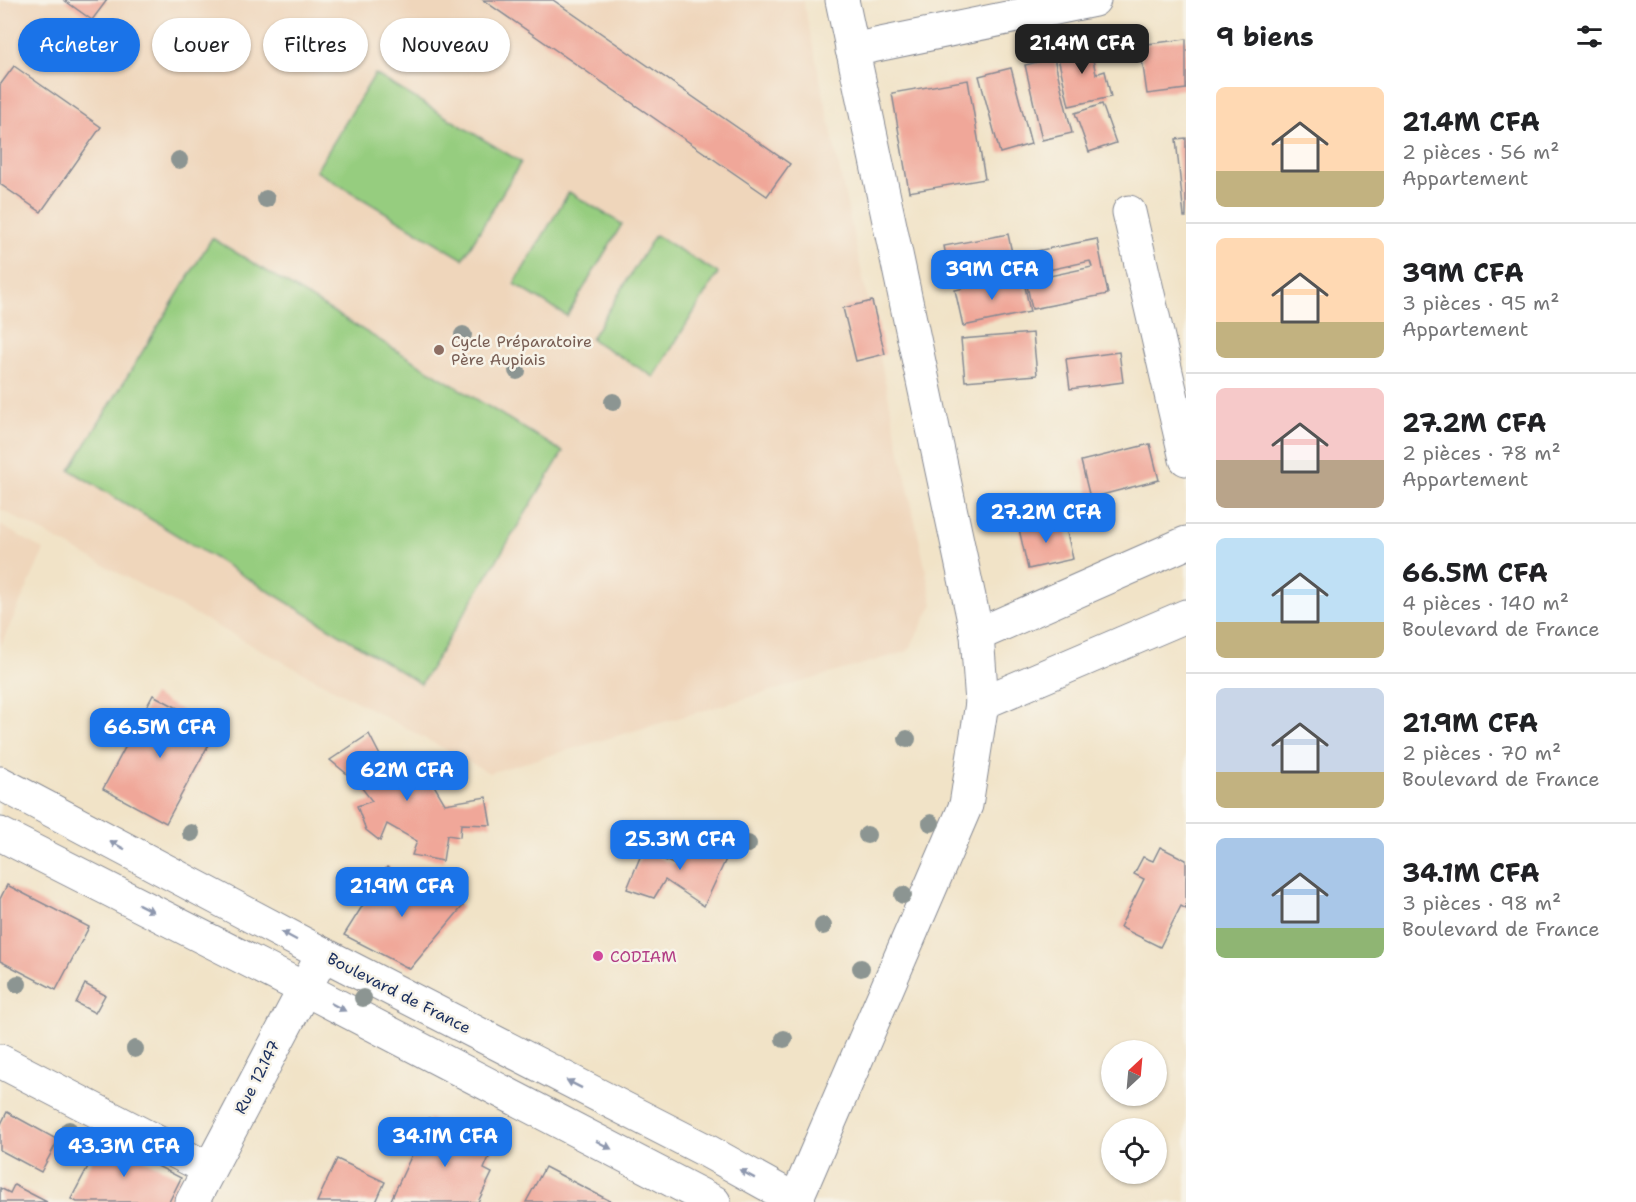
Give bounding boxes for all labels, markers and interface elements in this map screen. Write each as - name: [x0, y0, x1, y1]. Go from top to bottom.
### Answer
- chip: Acheter: [18, 18, 140, 72]
- chip: Louer: [152, 18, 251, 72]
- chip: Filtres: [263, 18, 368, 72]
- chip: Nouveau: [380, 18, 510, 72]
- text: 9 biens: [1216, 19, 1314, 54]
- icon: filters: [1573, 20, 1606, 53]
- pin: 21.4M CFA: [1013, 24, 1151, 75]
- text: 21.4M CFA: [1029, 30, 1135, 56]
- text: 21.4M CFA: [1402, 104, 1540, 139]
- icon: home: [1264, 111, 1336, 183]
- text: 2 pièces · 56 m²: [1402, 139, 1560, 165]
- text: Appartement: [1402, 165, 1528, 191]
- pin: 39M CFA: [937, 250, 1047, 301]
- text: 39M CFA: [1402, 255, 1524, 290]
- text: 39M CFA: [945, 256, 1039, 282]
- icon: home: [1264, 262, 1336, 334]
- text: 3 pièces · 95 m²: [1402, 290, 1560, 316]
- text: Appartement: [1402, 316, 1528, 342]
- place label: Cycle Préparatoire Père Aupiais: [451, 331, 592, 370]
- marker: Cycle Préparatoire Père Aupiais: [432, 343, 446, 357]
- text: 27.2M CFA: [1402, 405, 1546, 440]
- icon: home: [1264, 412, 1336, 484]
- text: 2 pièces · 78 m²: [1402, 440, 1561, 466]
- text: Appartement: [1402, 466, 1528, 492]
- pin: 27.2M CFA: [977, 493, 1115, 544]
- text: 27.2M CFA: [990, 499, 1102, 525]
- text: 66.5M CFA: [1402, 555, 1548, 590]
- icon: home: [1264, 562, 1336, 634]
- text: 4 pièces · 140 m²: [1402, 590, 1569, 616]
- text: Boulevard de France: [1402, 616, 1600, 642]
- text: 21.9M CFA: [1402, 705, 1538, 740]
- pin: 66.5M CFA: [91, 708, 229, 759]
- icon: home: [1264, 712, 1336, 784]
- text: 66.5M CFA: [104, 714, 216, 740]
- text: 2 pièces · 70 m²: [1402, 740, 1561, 766]
- pin: 62M CFA: [352, 751, 462, 802]
- text: 62M CFA: [360, 757, 454, 783]
- text: Boulevard de France: [1402, 766, 1600, 792]
- pin: 25.3M CFA: [611, 820, 749, 871]
- text: 25.3M CFA: [624, 826, 736, 852]
- one-way arrow: [108, 840, 125, 850]
- text: 34.1M CFA: [1402, 855, 1540, 890]
- icon: home: [1264, 862, 1336, 934]
- pin: 21.9M CFA: [333, 867, 471, 918]
- text: 21.9M CFA: [350, 873, 454, 899]
- text: 3 pièces · 98 m²: [1402, 890, 1561, 916]
- one-way arrow: [137, 903, 154, 913]
- text: Boulevard de France: [1402, 916, 1600, 942]
- one-way arrow: [281, 931, 298, 941]
- place label: CODIAM: [610, 946, 677, 967]
- street label: Boulevard de France: [324, 948, 474, 1038]
- marker: CODIAM: [591, 949, 605, 963]
- one-way arrow: [329, 1001, 347, 1011]
- street label: Rue 12.147: [229, 1036, 285, 1118]
- north arrow: [1101, 1040, 1167, 1106]
- map controls: [1101, 1040, 1167, 1184]
- one-way arrow: [566, 1079, 583, 1088]
- pin: 34.1M CFA: [376, 1117, 514, 1168]
- button: locate: [1101, 1118, 1167, 1184]
- text: 34.1M CFA: [392, 1123, 498, 1149]
- pin: 43.3M CFA: [55, 1127, 193, 1178]
- text: 43.3M CFA: [68, 1133, 180, 1159]
- one-way arrow: [595, 1140, 613, 1150]
- one-way arrow: [739, 1169, 756, 1179]

